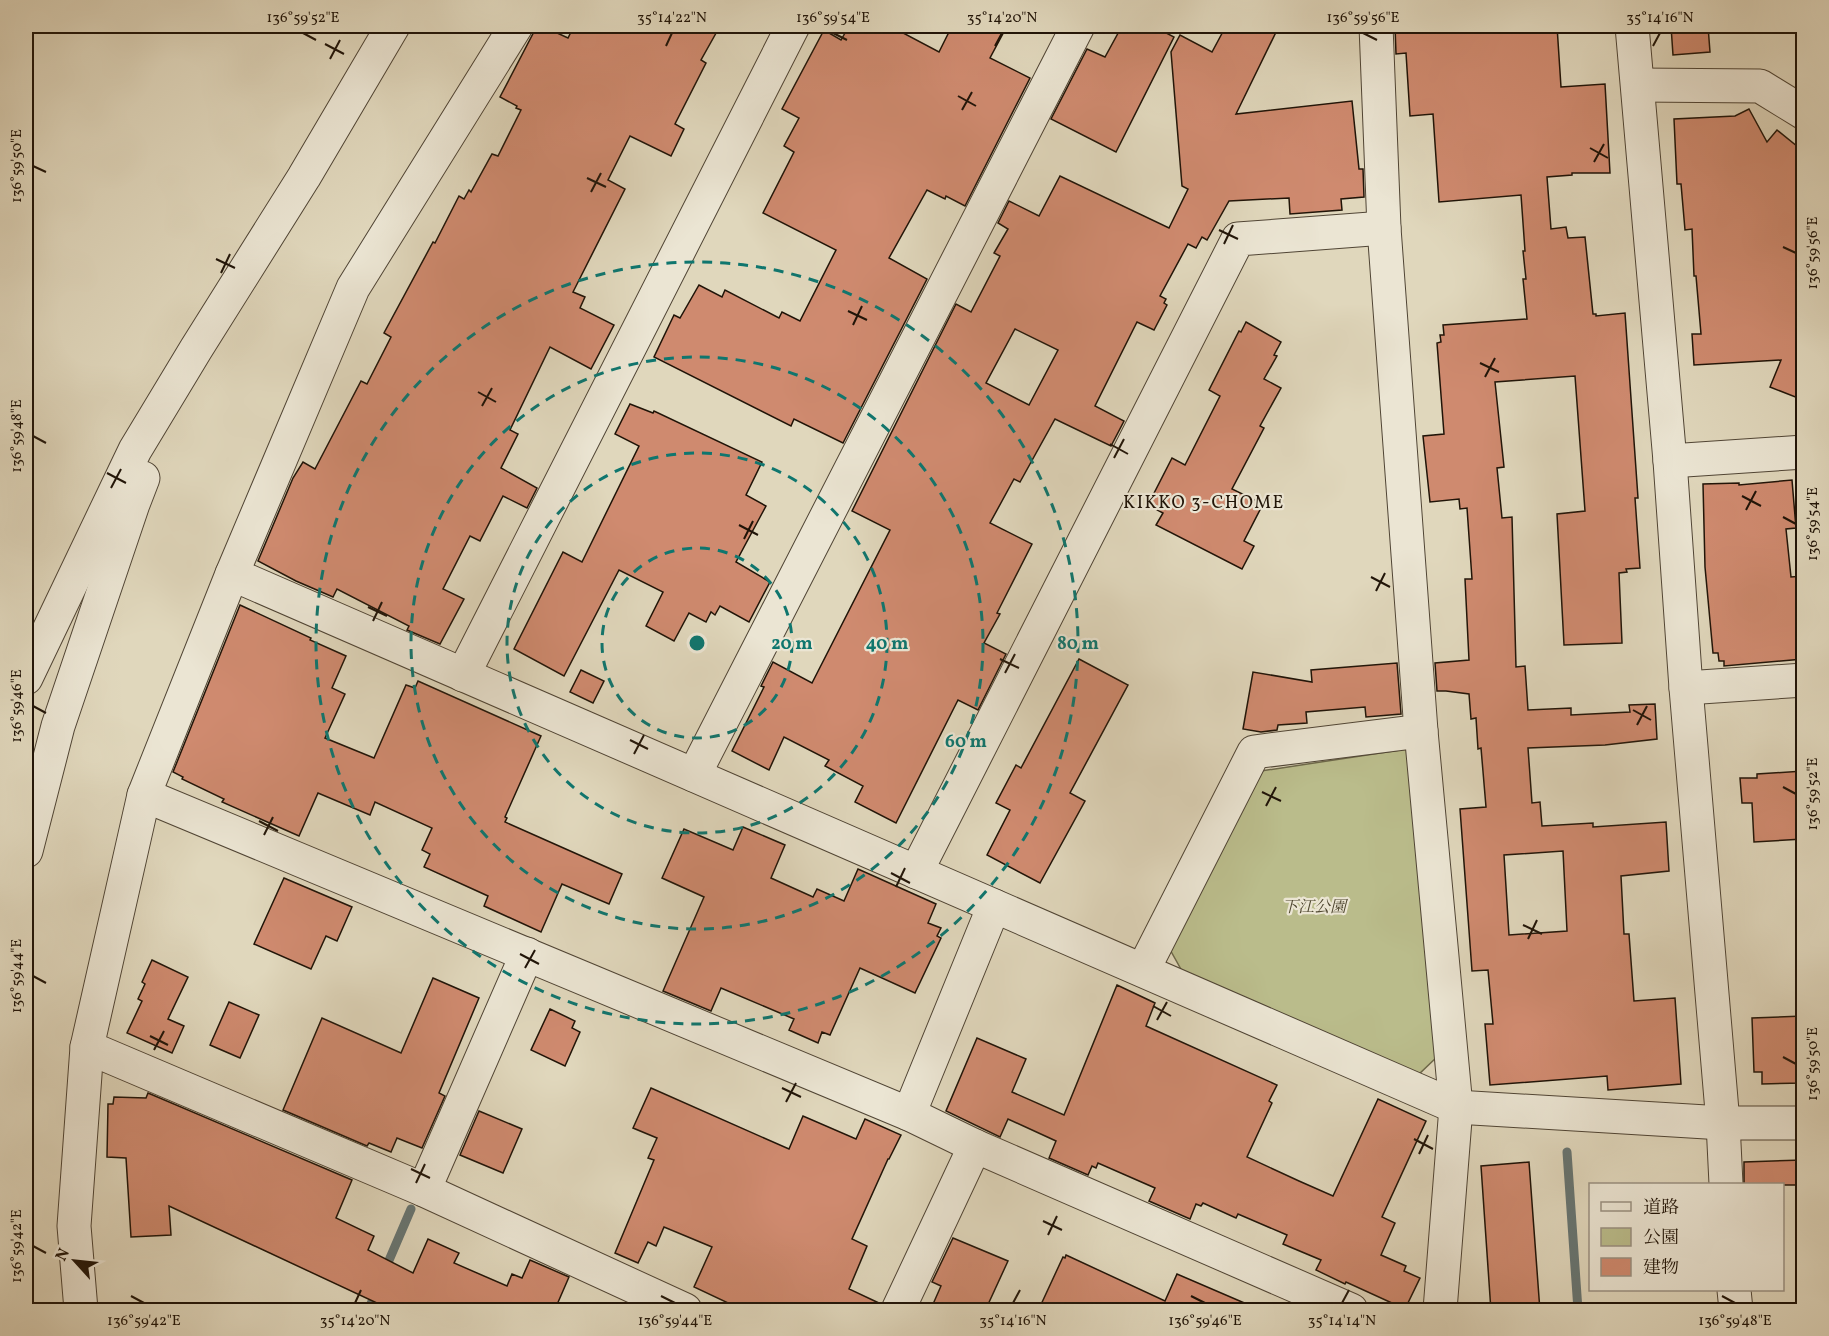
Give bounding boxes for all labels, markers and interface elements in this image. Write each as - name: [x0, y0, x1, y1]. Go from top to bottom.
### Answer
- text: 136°59'52"E: [266, 8, 340, 29]
- text: 35°14'22"N: [637, 8, 707, 29]
- text: 136°59'54"E: [796, 8, 870, 29]
- text: 35°14'20"N: [967, 8, 1037, 29]
- text: 136°59'56"E: [1326, 8, 1400, 29]
- text: 35°14'16"N: [1626, 8, 1694, 29]
- text: 136°59'50"E: [7, 129, 28, 203]
- text: 136°59'56"E: [1803, 216, 1824, 290]
- text: 136°59'48"E: [7, 399, 28, 473]
- text: 136°59'54"E: [1803, 487, 1824, 561]
- district label: KIKKO 3-CHOME: [1123, 491, 1285, 516]
- text: 20 m: [771, 632, 813, 657]
- text: 40 m: [866, 632, 908, 657]
- text: 80 m: [1057, 632, 1099, 657]
- centre of rings: [687, 633, 707, 653]
- text: 136°59'46"E: [7, 669, 28, 743]
- text: 60 m: [945, 730, 987, 755]
- text: 136°59'52"E: [1803, 757, 1824, 831]
- park label: 下江公園: [1282, 897, 1349, 919]
- text: 136°59'44"E: [7, 939, 28, 1013]
- text: 136°59'50"E: [1803, 1027, 1824, 1101]
- legend: [1589, 1183, 1784, 1291]
- text: 道路: [1643, 1196, 1679, 1221]
- text: 136°59'42"E: [7, 1209, 28, 1283]
- text: 公園: [1643, 1226, 1679, 1251]
- north arrow: [45, 1231, 105, 1291]
- text: N: [51, 1245, 76, 1265]
- text: 建物: [1643, 1256, 1679, 1281]
- text: 136°59'42"E: [107, 1311, 181, 1332]
- text: 35°14'20"N: [320, 1311, 390, 1332]
- text: 136°59'44"E: [638, 1311, 712, 1332]
- text: 35°14'16"N: [979, 1311, 1047, 1332]
- text: 136°59'46"E: [1168, 1311, 1242, 1332]
- text: 35°14'14"N: [1308, 1311, 1376, 1332]
- text: 136°59'48"E: [1698, 1311, 1772, 1332]

